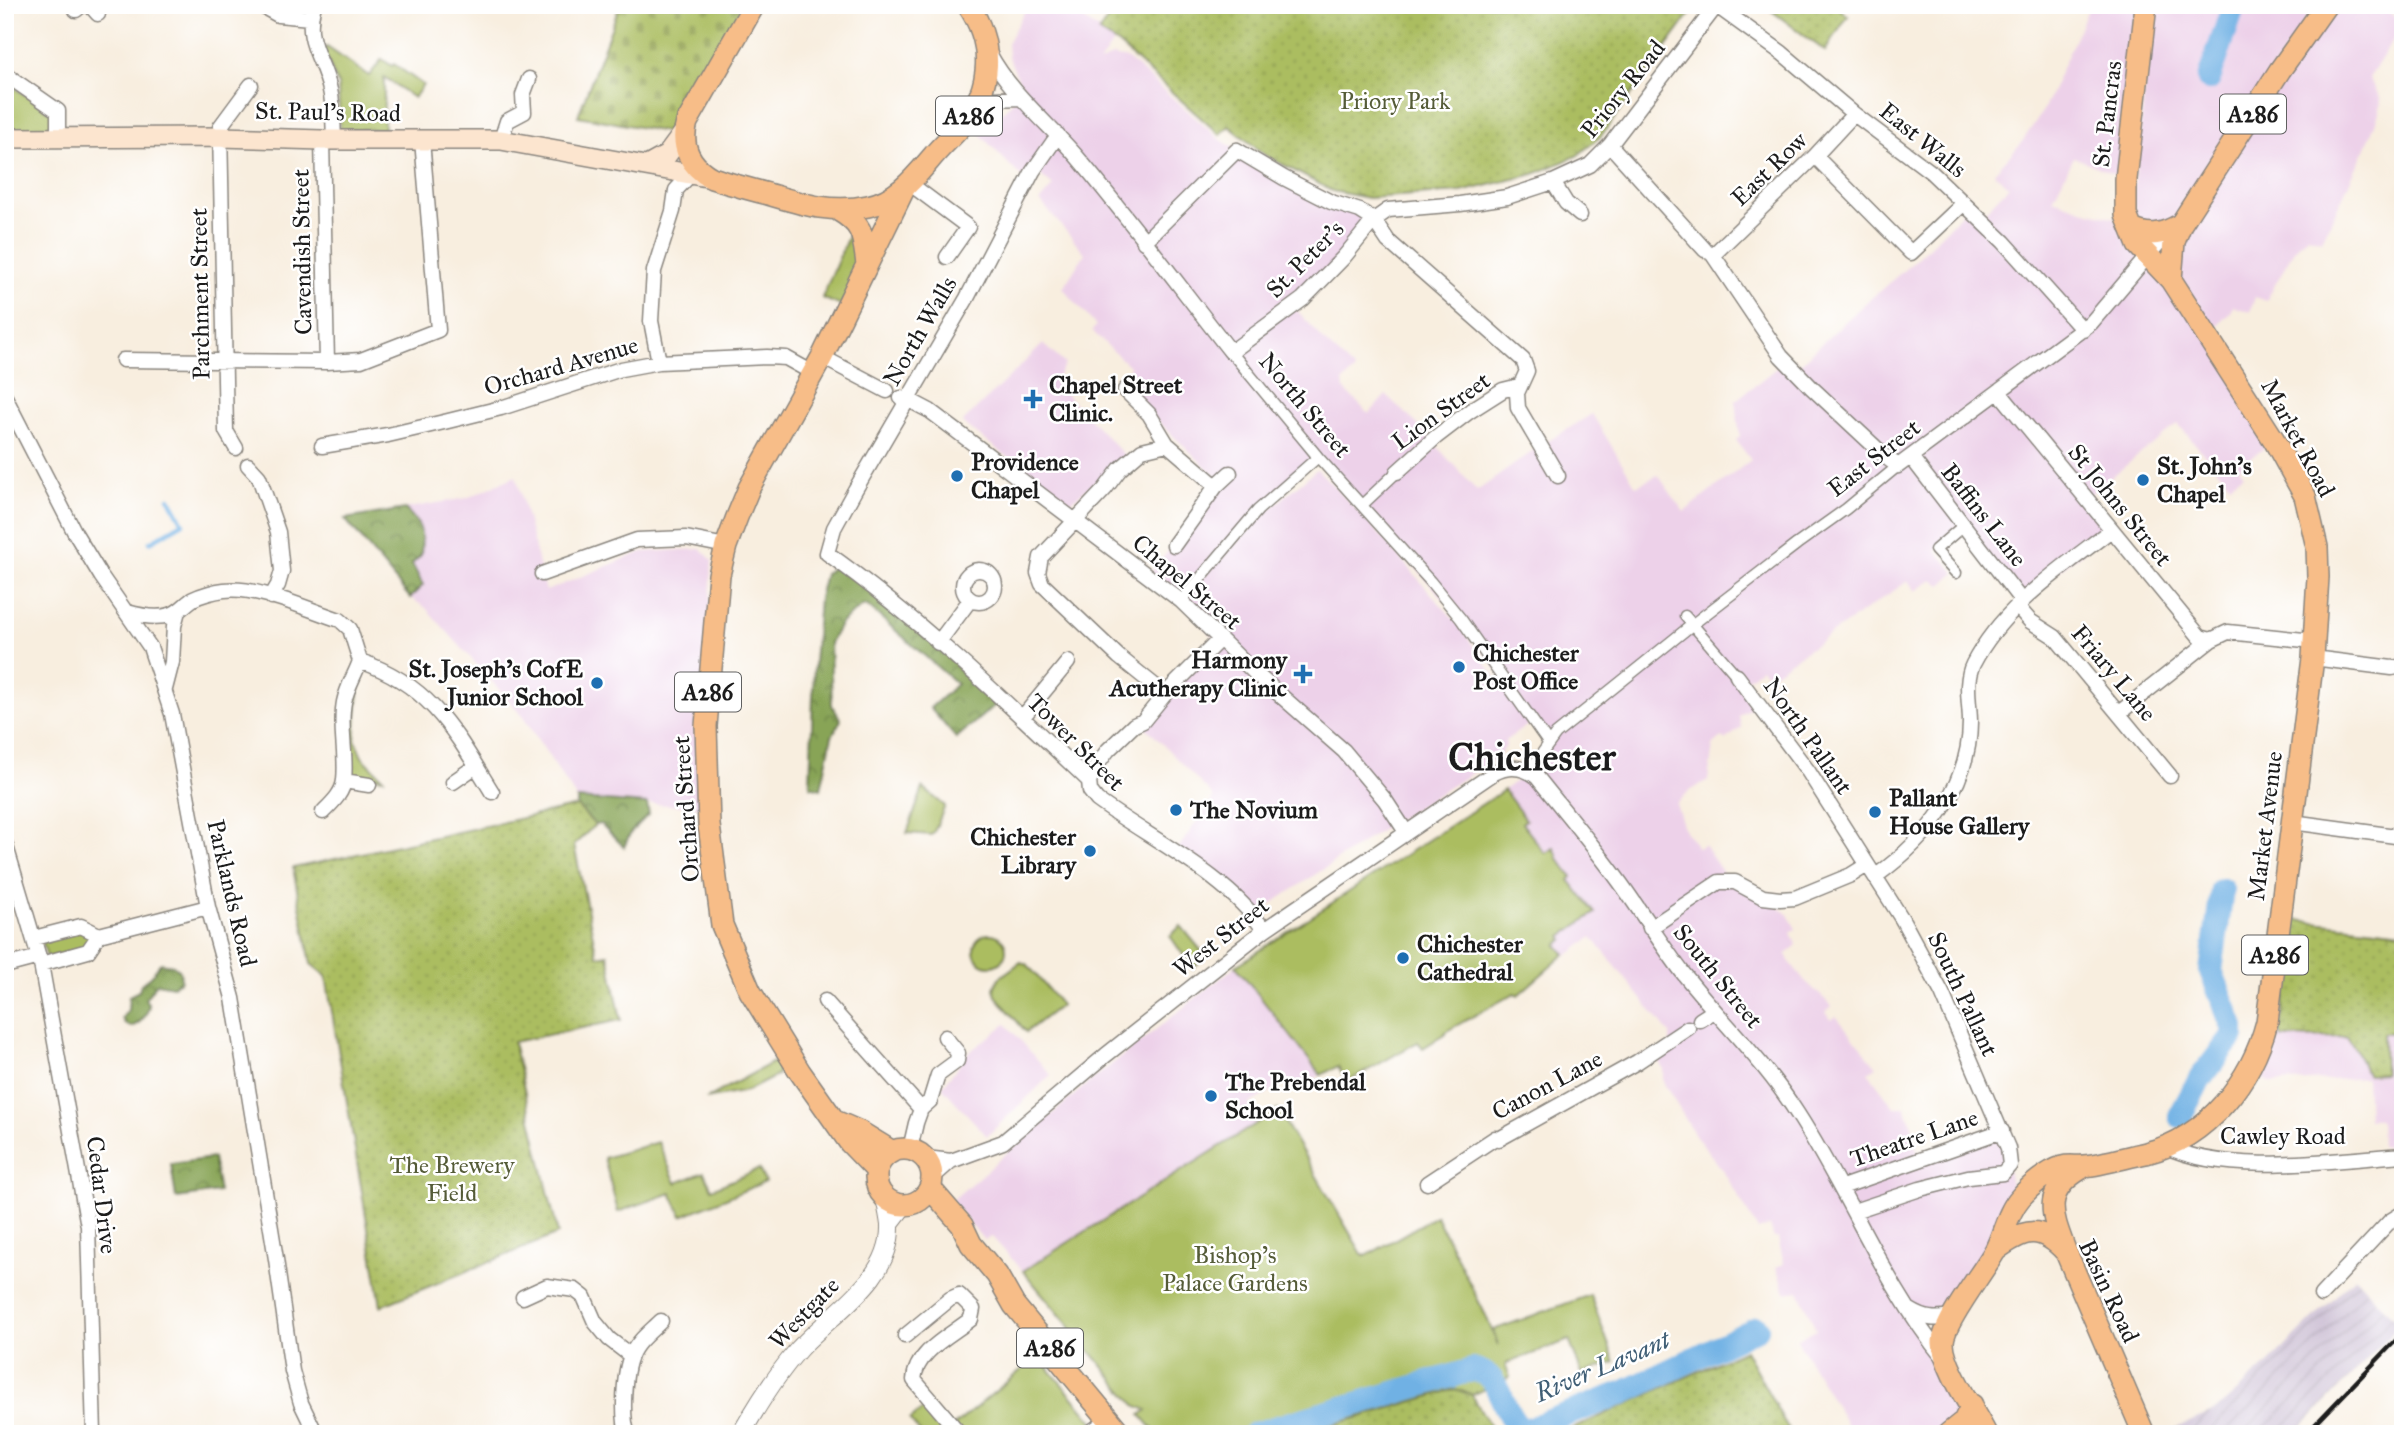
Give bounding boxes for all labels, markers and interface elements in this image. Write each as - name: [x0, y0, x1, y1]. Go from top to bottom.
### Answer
- street label: Priory Road: [1574, 34, 1672, 144]
- street label: St. Pancras: [2086, 59, 2128, 169]
- park label: Priory Park: [1340, 86, 1451, 116]
- road number: A286: [2220, 94, 2286, 134]
- street label: St. Paul's Road: [255, 96, 401, 128]
- street label: East Walls: [1873, 96, 1973, 184]
- road number: A286: [936, 97, 1002, 136]
- street label: East Row: [1725, 125, 1814, 213]
- street label: Cavendish Street: [286, 168, 318, 335]
- street label: Parchment Street: [183, 207, 216, 380]
- street label: St. Peter's: [1260, 214, 1350, 304]
- street label: North Walls: [877, 271, 963, 391]
- street label: Orchard Avenue: [480, 330, 642, 402]
- street label: North Street: [1252, 346, 1358, 464]
- street label: Lion Street: [1386, 365, 1496, 457]
- place label: Chapel Street Clinic.: [1049, 370, 1183, 428]
- street label: Market Road: [2254, 374, 2342, 502]
- marker: Chapel Street Clinic.: [1023, 389, 1043, 409]
- street label: East Street: [1822, 412, 1927, 503]
- street label: St Johns Street: [2062, 438, 2179, 573]
- place label: Providence Chapel: [971, 447, 1079, 505]
- place label: St. John's Chapel: [2157, 451, 2252, 509]
- street label: Baffins Lane: [1934, 457, 2034, 573]
- marker: Providence Chapel: [949, 468, 965, 484]
- marker: St. John's Chapel: [2135, 472, 2151, 488]
- street label: Chapel Street: [1126, 528, 1248, 637]
- street label: Friary Lane: [2065, 618, 2163, 728]
- place label: Chichester Post Office: [1473, 638, 1580, 696]
- place label: Harmony Acutherapy Clinic: [1108, 645, 1289, 703]
- place label: St. Joseph's CofE Junior School: [409, 654, 584, 712]
- marker: Chichester Post Office: [1451, 659, 1467, 675]
- marker: Harmony Acutherapy Clinic: [1293, 664, 1313, 684]
- road number: A286: [675, 672, 741, 712]
- street label: North Pallant: [1757, 672, 1860, 801]
- marker: St. Joseph's CofE Junior School: [589, 675, 605, 691]
- street label: Tower Street: [1021, 687, 1131, 797]
- street label: Orchard Street: [666, 734, 706, 883]
- district label: Chichester: [1448, 734, 1617, 780]
- street label: Market Avenue: [2241, 750, 2289, 902]
- place label: Pallant House Gallery: [1889, 783, 2031, 841]
- place label: The Novium: [1189, 795, 1319, 825]
- marker: The Novium: [1168, 802, 1184, 818]
- marker: Pallant House Gallery: [1867, 804, 1883, 820]
- street label: Parklands Road: [200, 816, 264, 970]
- place label: Chichester Library: [970, 822, 1078, 880]
- marker: Chichester Library: [1082, 843, 1098, 859]
- street label: West Street: [1167, 890, 1275, 984]
- street label: South Street: [1667, 918, 1769, 1035]
- street label: South Pallant: [1921, 927, 2005, 1061]
- place label: Chichester Cathedral: [1417, 929, 1524, 987]
- road number: A286: [2242, 936, 2308, 974]
- marker: Chichester Cathedral: [1395, 950, 1411, 966]
- street label: Canon Lane: [1487, 1043, 1607, 1127]
- place label: The Prebendal School: [1224, 1067, 1366, 1125]
- marker: The Prebendal School: [1203, 1088, 1219, 1104]
- street label: Theatre Lane: [1846, 1102, 1982, 1174]
- street label: Cawley Road: [2220, 1121, 2346, 1151]
- street label: Cedar Drive: [80, 1135, 124, 1255]
- park label: The Brewery Field: [389, 1150, 515, 1208]
- street label: Basin Road: [2072, 1235, 2146, 1347]
- park label: Bishop's Palace Gardens: [1162, 1240, 1308, 1298]
- street label: Westgate: [762, 1271, 846, 1355]
- water label: River Lavant: [1529, 1322, 1676, 1409]
- road number: A286: [1017, 1329, 1083, 1368]

